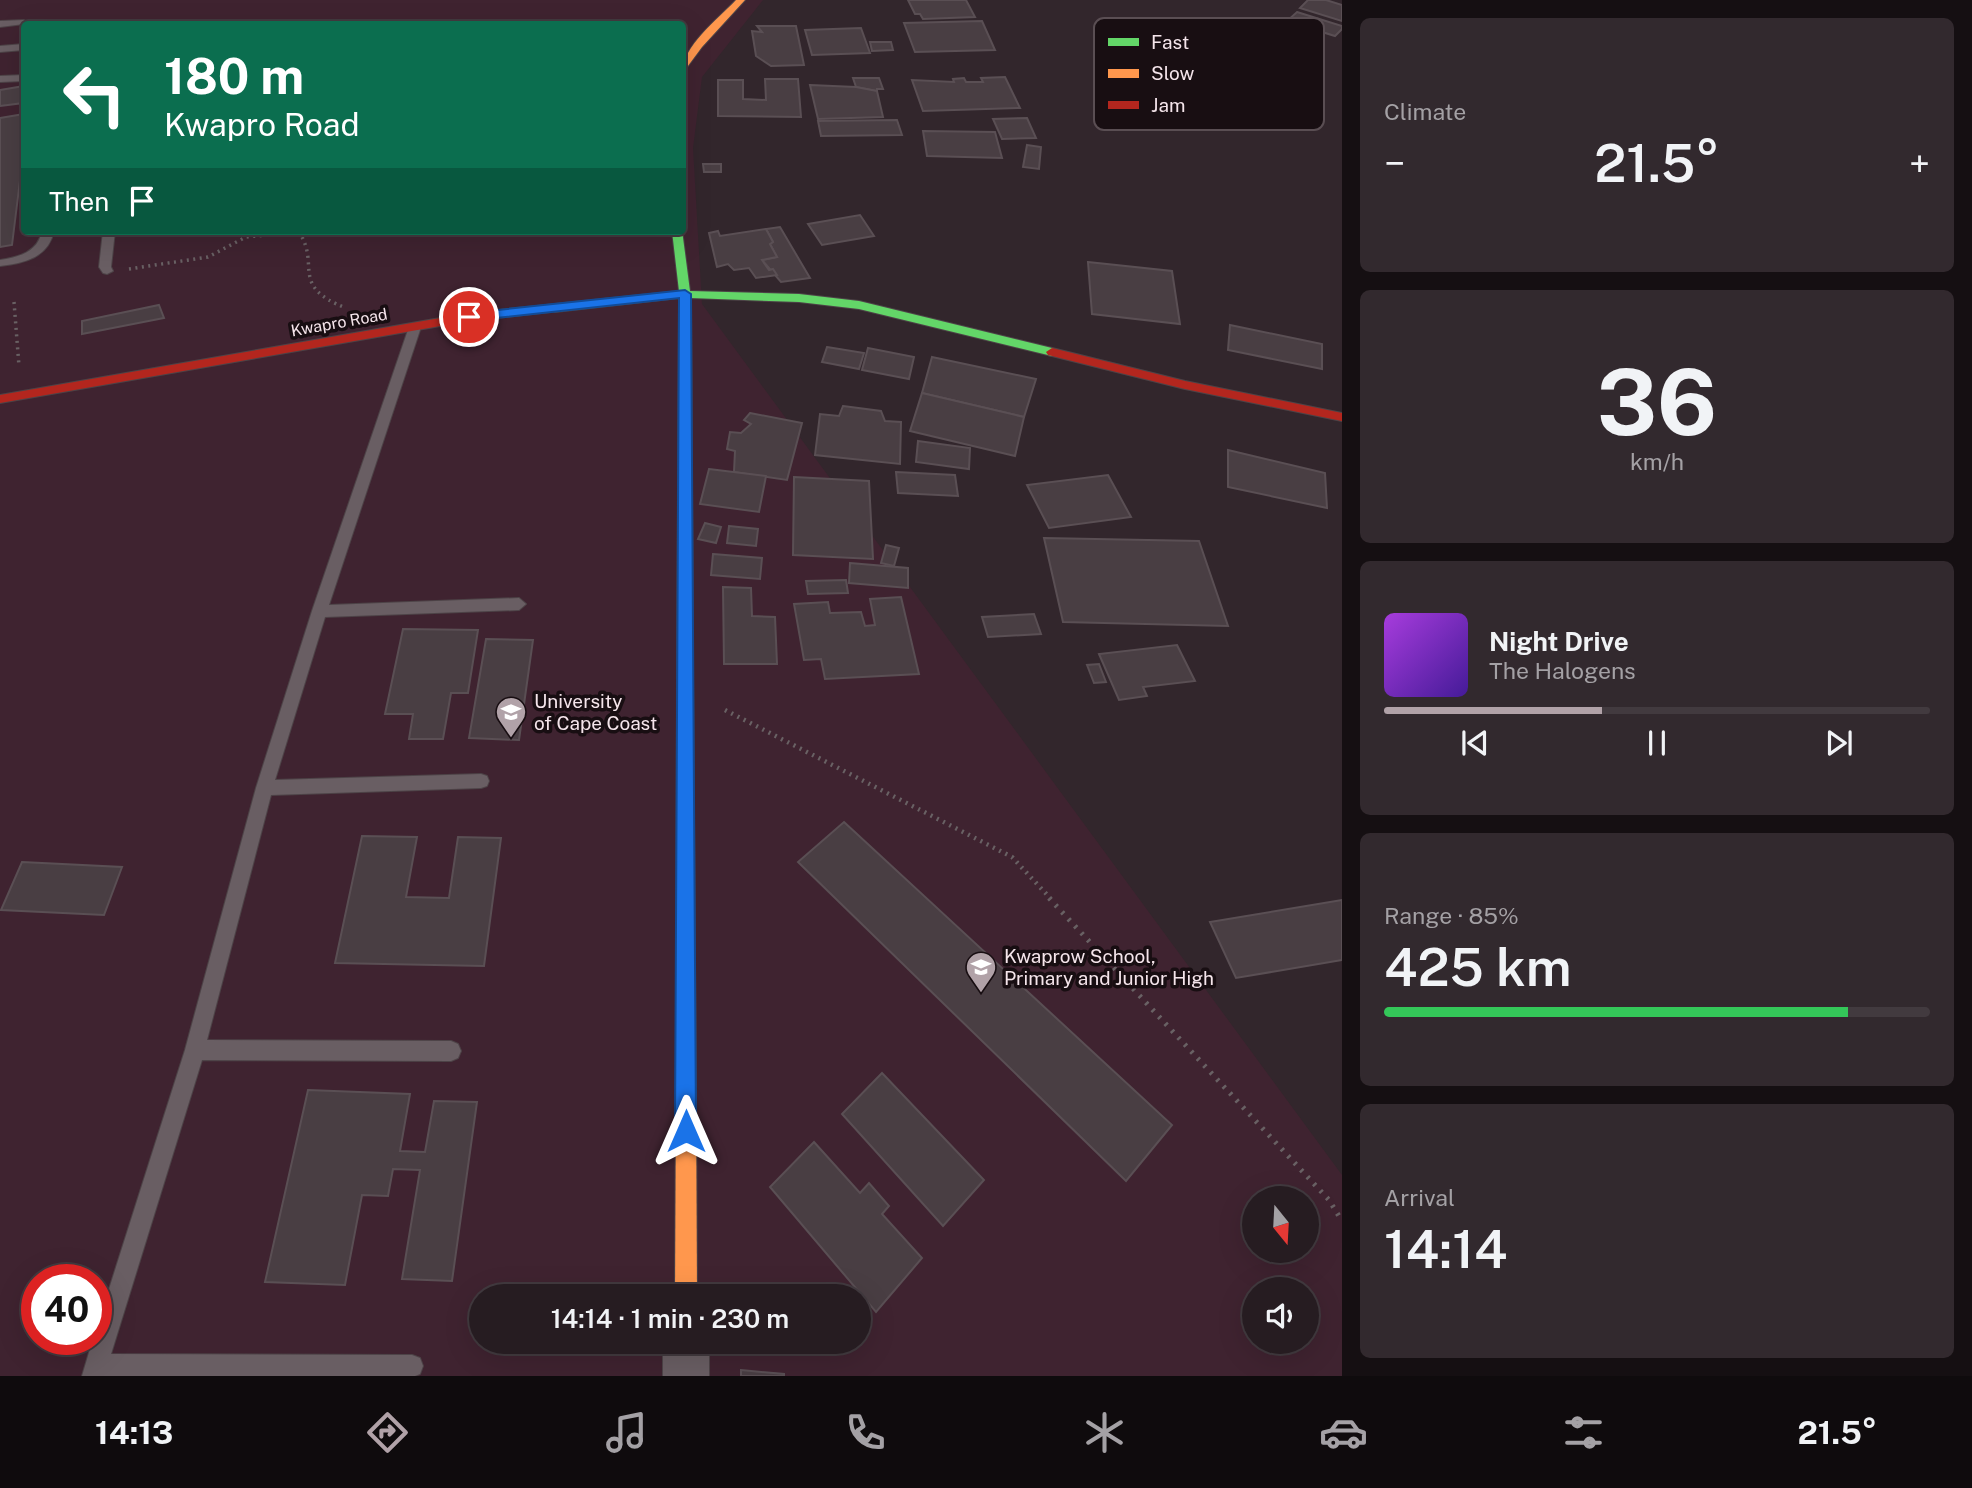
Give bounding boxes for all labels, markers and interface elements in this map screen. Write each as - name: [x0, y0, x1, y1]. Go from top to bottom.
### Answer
- legend: [1094, 18, 1324, 130]
- text: Fast: [1151, 31, 1189, 53]
- text: 180 m: [164, 47, 304, 105]
- icon: left: [49, 49, 140, 140]
- text: Slow: [1151, 62, 1195, 84]
- text: Jam: [1151, 94, 1185, 116]
- text: Climate: [1384, 98, 1466, 125]
- text: Kwapro Road: [164, 106, 360, 143]
- text: 21.5°: [1594, 133, 1720, 194]
- text: −: [1384, 141, 1405, 186]
- text: +: [1909, 141, 1930, 186]
- icon: arrive: [123, 182, 161, 220]
- text: Then: [49, 186, 109, 217]
- pin: [439, 287, 499, 347]
- icon: arrive: [450, 298, 488, 336]
- street label: Kwapro Road: [289, 305, 389, 340]
- text: 36: [1597, 349, 1717, 455]
- text: km/h: [1630, 448, 1684, 475]
- text: Night Drive: [1489, 626, 1629, 657]
- text: The Halogens: [1489, 657, 1636, 684]
- place label: University of Cape Coast: [534, 690, 657, 734]
- school or university icon: University of Cape Coast: [494, 695, 528, 739]
- icon: previous: [1456, 724, 1494, 762]
- icon: pause: [1638, 724, 1676, 762]
- icon: next: [1820, 724, 1858, 762]
- text: Range · 85%: [1384, 902, 1519, 929]
- text: 425 km: [1384, 937, 1572, 998]
- place label: Kwaprow School, Primary and Junior High: [1004, 945, 1214, 989]
- school or university icon: Kwaprow School, Primary and Junior High: [964, 950, 998, 994]
- position arrow: [649, 1094, 723, 1168]
- text: Arrival: [1384, 1184, 1455, 1211]
- north arrow: [1242, 1186, 1320, 1264]
- map controls: [1242, 1186, 1319, 1354]
- text: 14:14: [1384, 1219, 1507, 1280]
- speed limit sign: 40: [21, 1264, 112, 1355]
- button: sound: [1242, 1277, 1319, 1354]
- text: 14:14 · 1 min · 230 m: [551, 1303, 789, 1334]
- icon: directions: [363, 1408, 412, 1457]
- icon: music: [602, 1408, 651, 1457]
- icon: phone: [841, 1408, 890, 1457]
- icon: climate: [1080, 1408, 1129, 1457]
- icon: car: [1319, 1408, 1368, 1457]
- icon: filters: [1559, 1408, 1608, 1457]
- text: 14:13: [95, 1414, 173, 1451]
- text: 21.5°: [1798, 1414, 1877, 1451]

